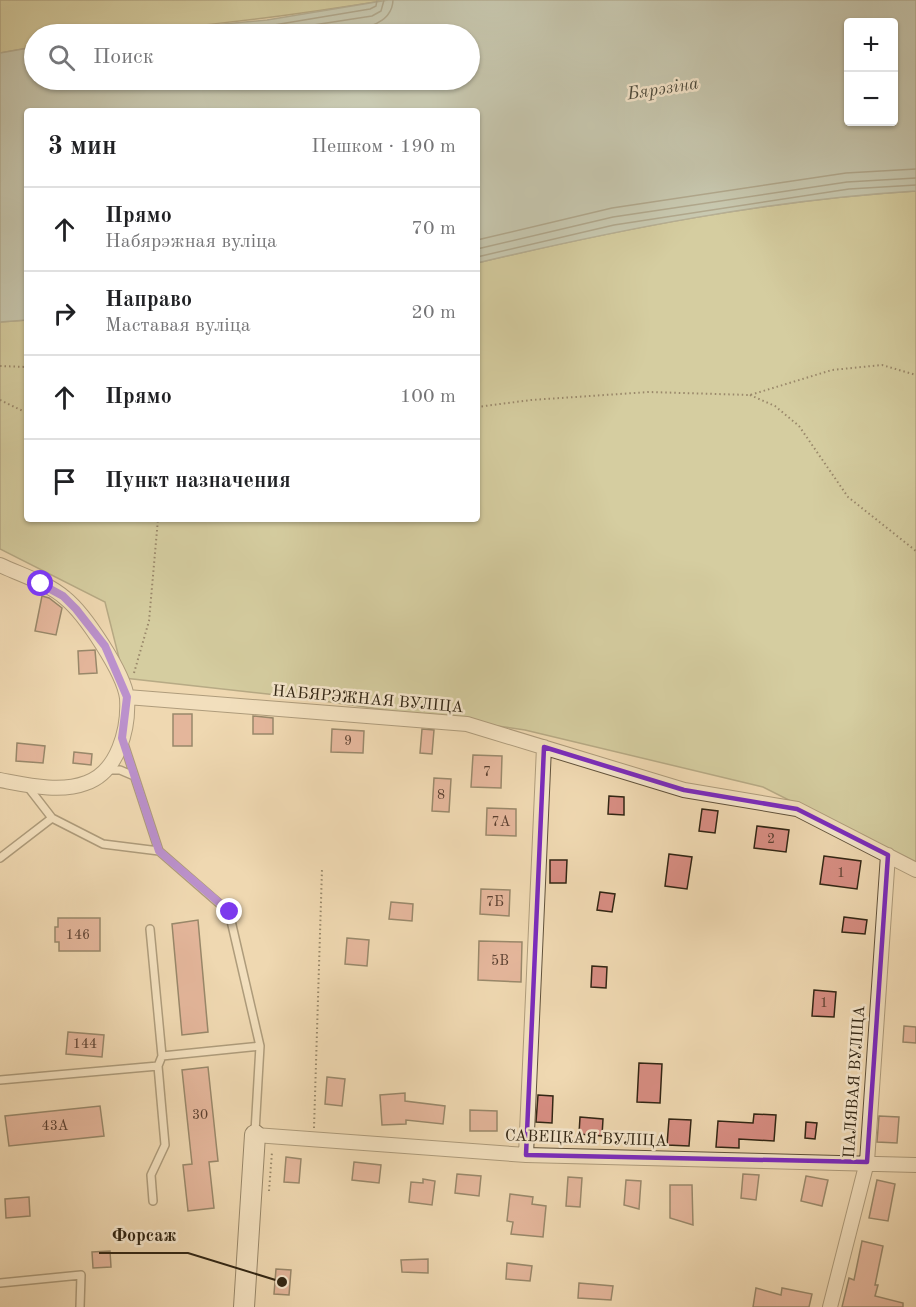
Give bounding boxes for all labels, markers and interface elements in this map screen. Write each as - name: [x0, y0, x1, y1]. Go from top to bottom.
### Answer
- map controls: [844, 18, 898, 126]
- button: +: [844, 18, 898, 72]
- search box: [24, 24, 480, 90]
- icon: search: [45, 41, 78, 74]
- text: Поиск: [93, 46, 154, 68]
- button: −: [844, 72, 898, 126]
- water label: Бярэзіна: [625, 74, 700, 104]
- text: 3 мин: [48, 134, 117, 160]
- text: Пешком · 190 m: [311, 137, 456, 157]
- text: Прямо: [105, 205, 172, 227]
- icon: ahead: [48, 213, 81, 246]
- text: 70 m: [411, 219, 456, 239]
- text: Набярэжная вуліца: [105, 232, 277, 252]
- text: Направо: [105, 289, 192, 311]
- icon: right: [48, 297, 81, 330]
- text: 20 m: [411, 303, 456, 323]
- text: Маставая вуліца: [105, 316, 251, 336]
- icon: ahead: [48, 381, 81, 414]
- text: Прямо: [105, 386, 172, 408]
- text: 100 m: [400, 387, 456, 407]
- icon: arrive: [48, 465, 81, 498]
- text: Пункт назначения: [105, 470, 291, 492]
- route start: [27, 570, 53, 596]
- street label: НАБЯРЭЖНАЯ ВУЛІЦА: [272, 684, 464, 716]
- house number: 9: [344, 734, 352, 748]
- house number: 7: [483, 765, 491, 779]
- house number: 8: [437, 788, 445, 802]
- house number: 7А: [492, 815, 511, 829]
- house number: 2: [767, 832, 775, 846]
- house number: 1: [837, 866, 845, 880]
- house number: 7Б: [486, 895, 504, 909]
- route end: [216, 898, 242, 924]
- house number: 146: [66, 928, 90, 942]
- house number: 5В: [491, 954, 509, 968]
- house number: 1: [820, 996, 828, 1010]
- street label: ПАЛЯВАЯ ВУЛІЦА: [842, 1005, 868, 1159]
- house number: 144: [73, 1037, 97, 1051]
- house number: 30: [192, 1108, 208, 1122]
- house number: 43А: [42, 1119, 69, 1133]
- street label: САВЕЦКАЯ ВУЛІЦА: [505, 1128, 667, 1150]
- callout: Форсаж: [99, 1217, 188, 1253]
- text: Форсаж: [112, 1227, 176, 1245]

